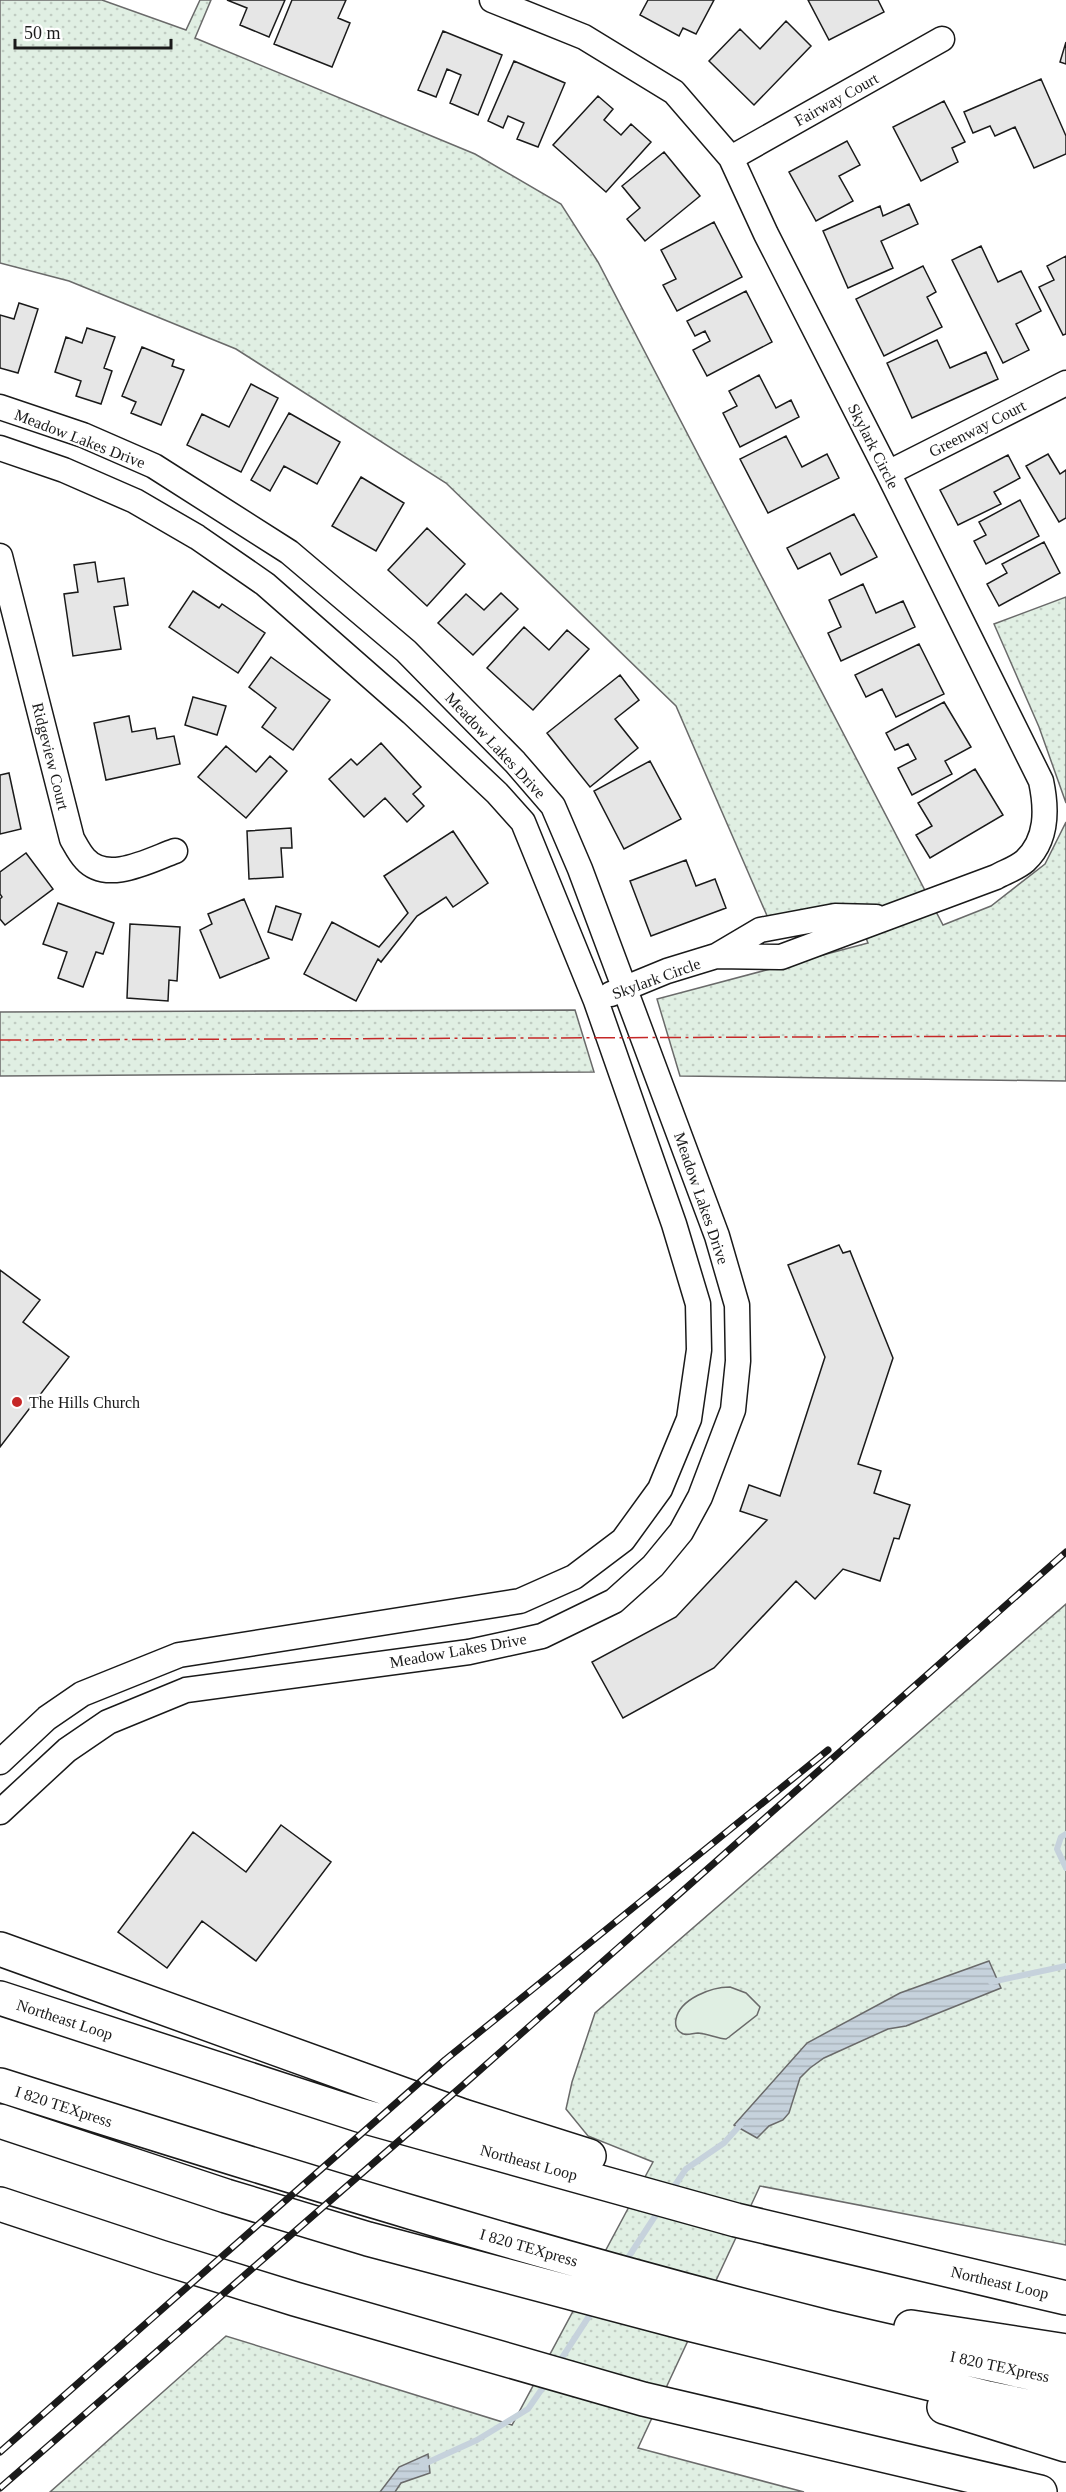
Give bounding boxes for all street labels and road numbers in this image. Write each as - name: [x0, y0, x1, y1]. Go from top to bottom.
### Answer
- street label: Fairway Court: [792, 69, 882, 130]
- street label: Greenway Court: [926, 397, 1029, 461]
- street label: Skylark Circle: [844, 401, 902, 492]
- street label: Meadow Lakes Drive: [12, 406, 148, 471]
- street label: Meadow Lakes Drive: [442, 689, 549, 802]
- street label: Ridgeview Court: [28, 701, 72, 812]
- street label: Skylark Circle: [610, 955, 703, 1003]
- street label: Meadow Lakes Drive: [671, 1130, 732, 1266]
- street label: Meadow Lakes Drive: [388, 1630, 528, 1671]
- street label: Northeast Loop: [14, 1996, 115, 2044]
- street label: I 820 TEXpress: [13, 2083, 115, 2131]
- street label: Northeast Loop: [478, 2141, 579, 2185]
- street label: I 820 TEXpress: [478, 2225, 580, 2271]
- street label: Northeast Loop: [949, 2263, 1051, 2303]
- street label: I 820 TEXpress: [949, 2348, 1051, 2386]

